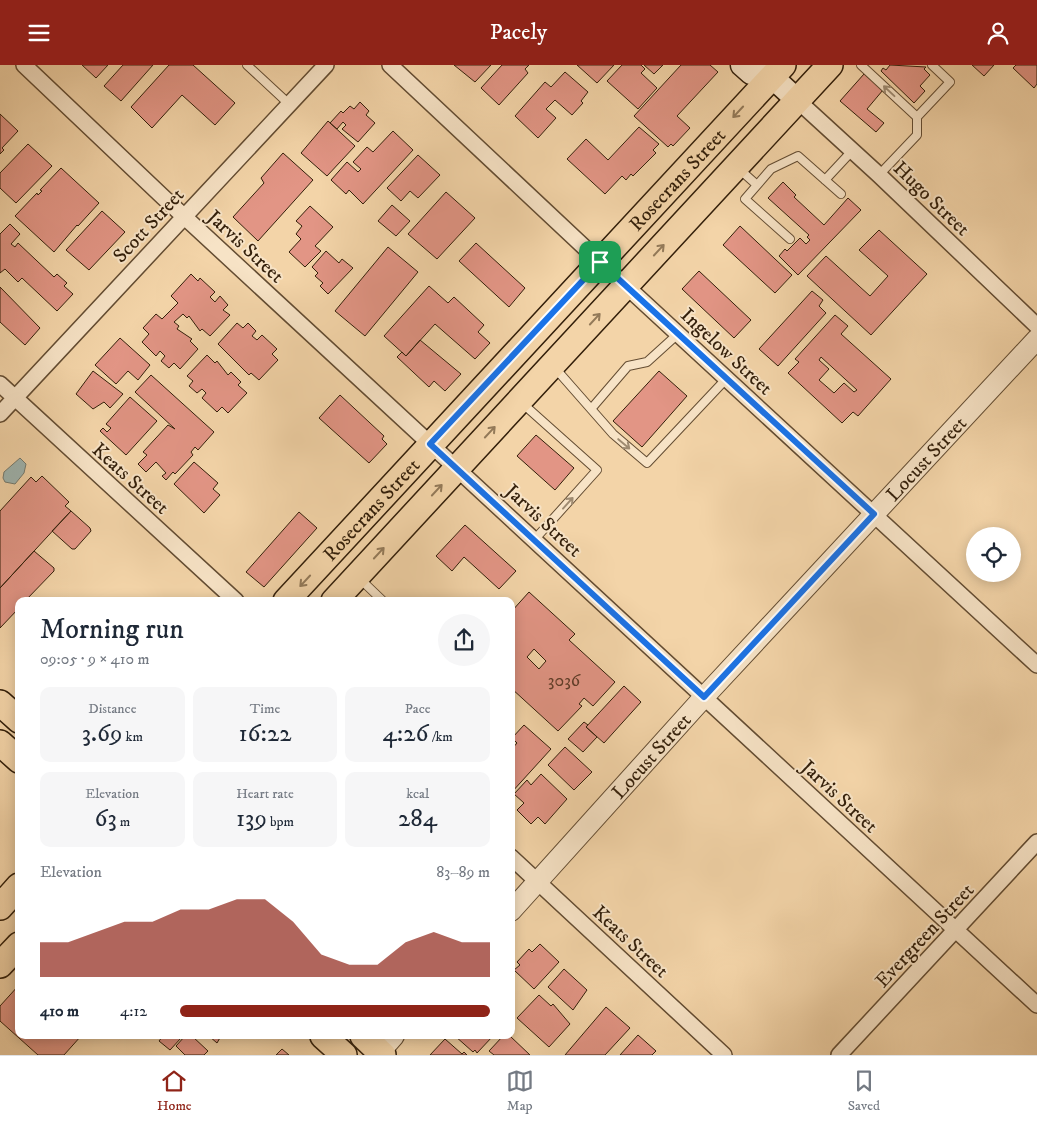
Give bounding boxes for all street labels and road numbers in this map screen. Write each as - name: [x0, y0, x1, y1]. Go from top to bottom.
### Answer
- street label: Rosecrans Street: [624, 124, 732, 237]
- street label: Hugo Street: [887, 156, 975, 242]
- street label: Scott Street: [108, 183, 190, 269]
- street label: Jarvis Street: [200, 204, 289, 289]
- street label: Ingelow Street: [675, 303, 777, 401]
- street label: Locust Street: [881, 412, 973, 507]
- street label: Keats Street: [86, 438, 174, 520]
- street label: Rosecrans Street: [318, 454, 426, 567]
- street label: Jarvis Street: [498, 478, 587, 563]
- street label: Locust Street: [607, 709, 697, 805]
- street label: Jarvis Street: [794, 754, 883, 839]
- street label: Evergreen Street: [870, 878, 980, 994]
- street label: Keats Street: [587, 900, 673, 984]

